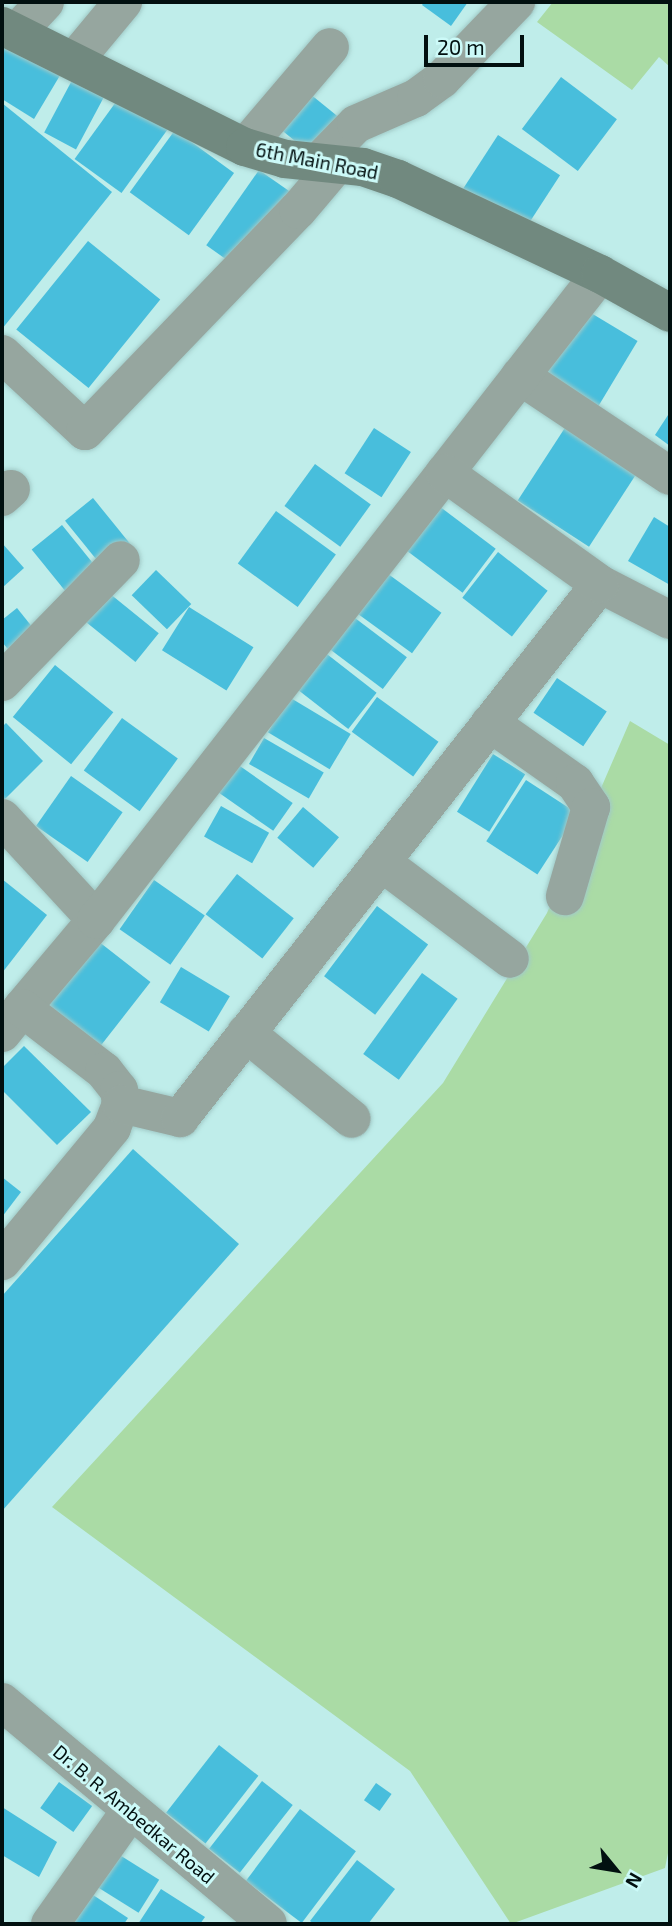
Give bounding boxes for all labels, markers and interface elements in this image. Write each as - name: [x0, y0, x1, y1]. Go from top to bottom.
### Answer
- scale bar: [427, 21, 527, 65]
- text: 20 m: [437, 34, 485, 59]
- street label: 6th Main Road: [254, 138, 380, 184]
- street label: Dr. B. R. Ambedkar Road: [48, 1740, 220, 1888]
- north arrow: [581, 1835, 651, 1905]
- text: N: [621, 1869, 648, 1892]

